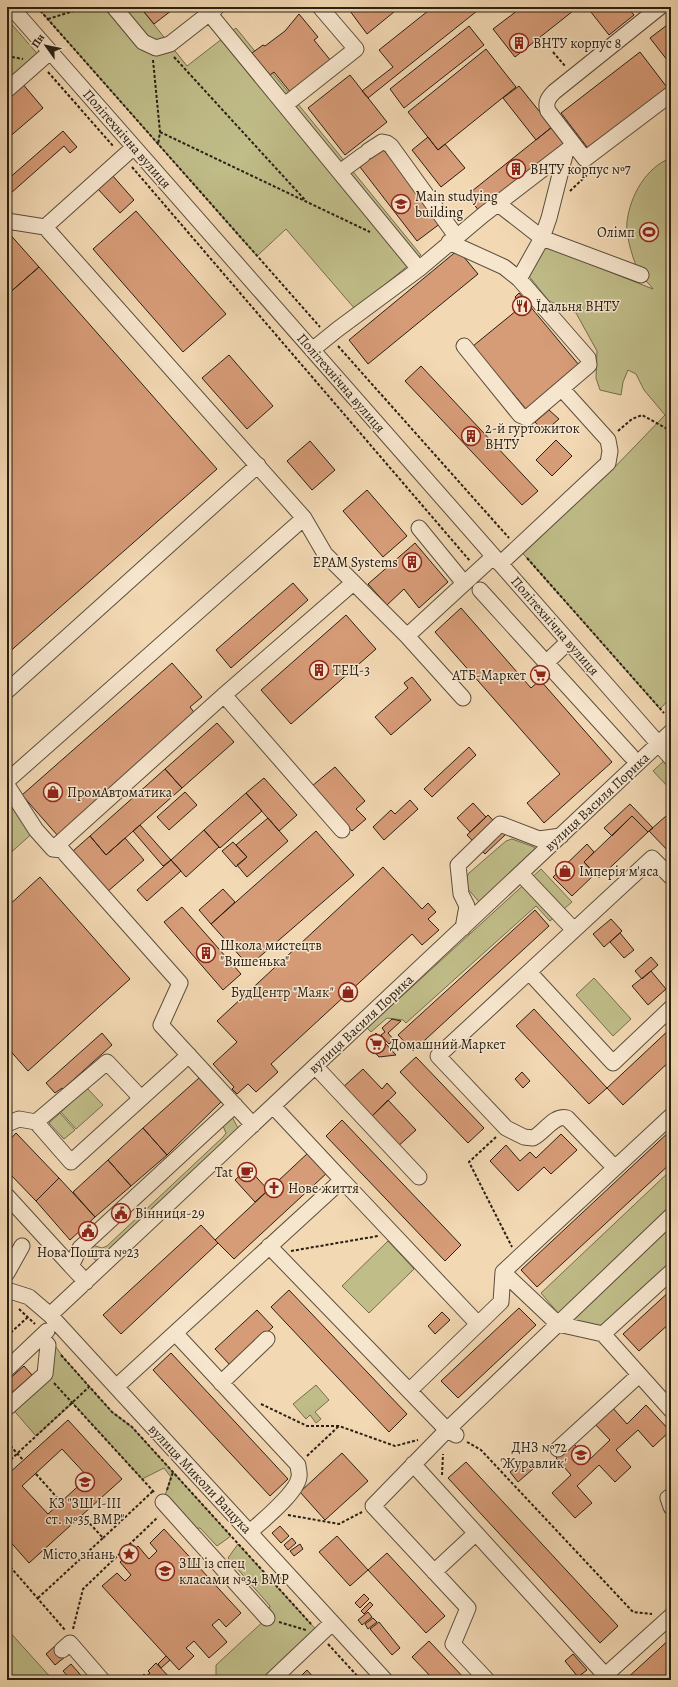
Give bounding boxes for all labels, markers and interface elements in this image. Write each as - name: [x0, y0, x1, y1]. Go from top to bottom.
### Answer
- north arrow: [26, 26, 66, 66]
- text: Пн: [28, 30, 49, 51]
- building icon: ВНТУ корпус 8: [508, 32, 530, 54]
- place label: ВНТУ корпус 8: [533, 34, 621, 53]
- street label: Політехнічна вулиця: [79, 85, 176, 193]
- building icon: ВНТУ корпус №7: [505, 158, 527, 180]
- place label: ВНТУ корпус №7: [530, 160, 631, 179]
- place label: Main studying building: [415, 187, 498, 222]
- school or university icon: Main studying building: [390, 193, 412, 215]
- sports icon: Олімп: [638, 221, 660, 243]
- place label: Олімп: [597, 223, 635, 242]
- restaurant icon: Їдальня ВНТУ: [511, 295, 533, 317]
- place label: Їдальня ВНТУ: [536, 297, 620, 316]
- street label: Політехнічна вулиця: [293, 329, 390, 437]
- place label: 2-й гуртожиток ВНТУ: [485, 419, 580, 454]
- building icon: 2-й гуртожиток ВНТУ: [460, 425, 482, 447]
- building icon: EPAM Systems: [401, 551, 423, 573]
- place label: EPAM Systems: [312, 553, 398, 572]
- street label: Політехнічна вулиця: [507, 572, 604, 680]
- building icon: ТЕЦ-3: [308, 659, 330, 681]
- place label: ТЕЦ-3: [333, 661, 370, 680]
- supermarket icon: АТБ-Маркет: [529, 664, 551, 686]
- place label: АТБ-Маркет: [451, 666, 526, 685]
- street label: вулиця Василя Порика: [540, 748, 654, 856]
- shop icon: ПромАвтоматика: [42, 781, 64, 803]
- place label: ПромАвтоматика: [67, 783, 173, 802]
- shop icon: Імперія м'яса: [554, 860, 576, 882]
- place label: Імперія м'яса: [579, 862, 659, 881]
- place label: Школа мистецтв "Вишенька": [220, 936, 322, 971]
- building icon: Школа мистецтв "Вишенька": [195, 942, 217, 964]
- street label: вулиця Василя Порика: [304, 970, 418, 1078]
- shop icon: БудЦентр "Маяк": [337, 981, 359, 1003]
- place label: БудЦентр "Маяк": [231, 983, 334, 1002]
- supermarket icon: Домашний Маркет: [365, 1033, 387, 1055]
- place label: Домашний Маркет: [390, 1035, 506, 1054]
- cafe icon: Tat: [236, 1161, 258, 1183]
- place label: Tat: [215, 1163, 233, 1182]
- church icon: Нове життя: [263, 1177, 285, 1199]
- place label: Нове життя: [288, 1179, 359, 1198]
- public building icon: Вінниця-29: [110, 1202, 132, 1224]
- place label: Вінниця-29: [135, 1204, 205, 1223]
- public building icon: Нова Пошта №23: [77, 1220, 99, 1242]
- place label: Нова Пошта №23: [37, 1243, 140, 1262]
- street label: вулиця Миколи Ващука: [144, 1420, 256, 1538]
- place label: ДНЗ №72 'Журавлик': [500, 1438, 567, 1473]
- school or university icon: ДНЗ №72 'Журавлик': [570, 1444, 592, 1466]
- school or university icon: КЗ "ЗШ І-ІІІ ст. №35 ВМР": [74, 1471, 96, 1493]
- place label: КЗ "ЗШ І-ІІІ ст. №35 ВМР": [45, 1494, 125, 1529]
- place icon: Місто знань: [118, 1543, 140, 1565]
- place label: Місто знань: [42, 1545, 115, 1564]
- place label: ЗШ із спец класами №34 ВМР: [179, 1554, 289, 1589]
- school or university icon: ЗШ із спец класами №34 ВМР: [154, 1560, 176, 1582]

